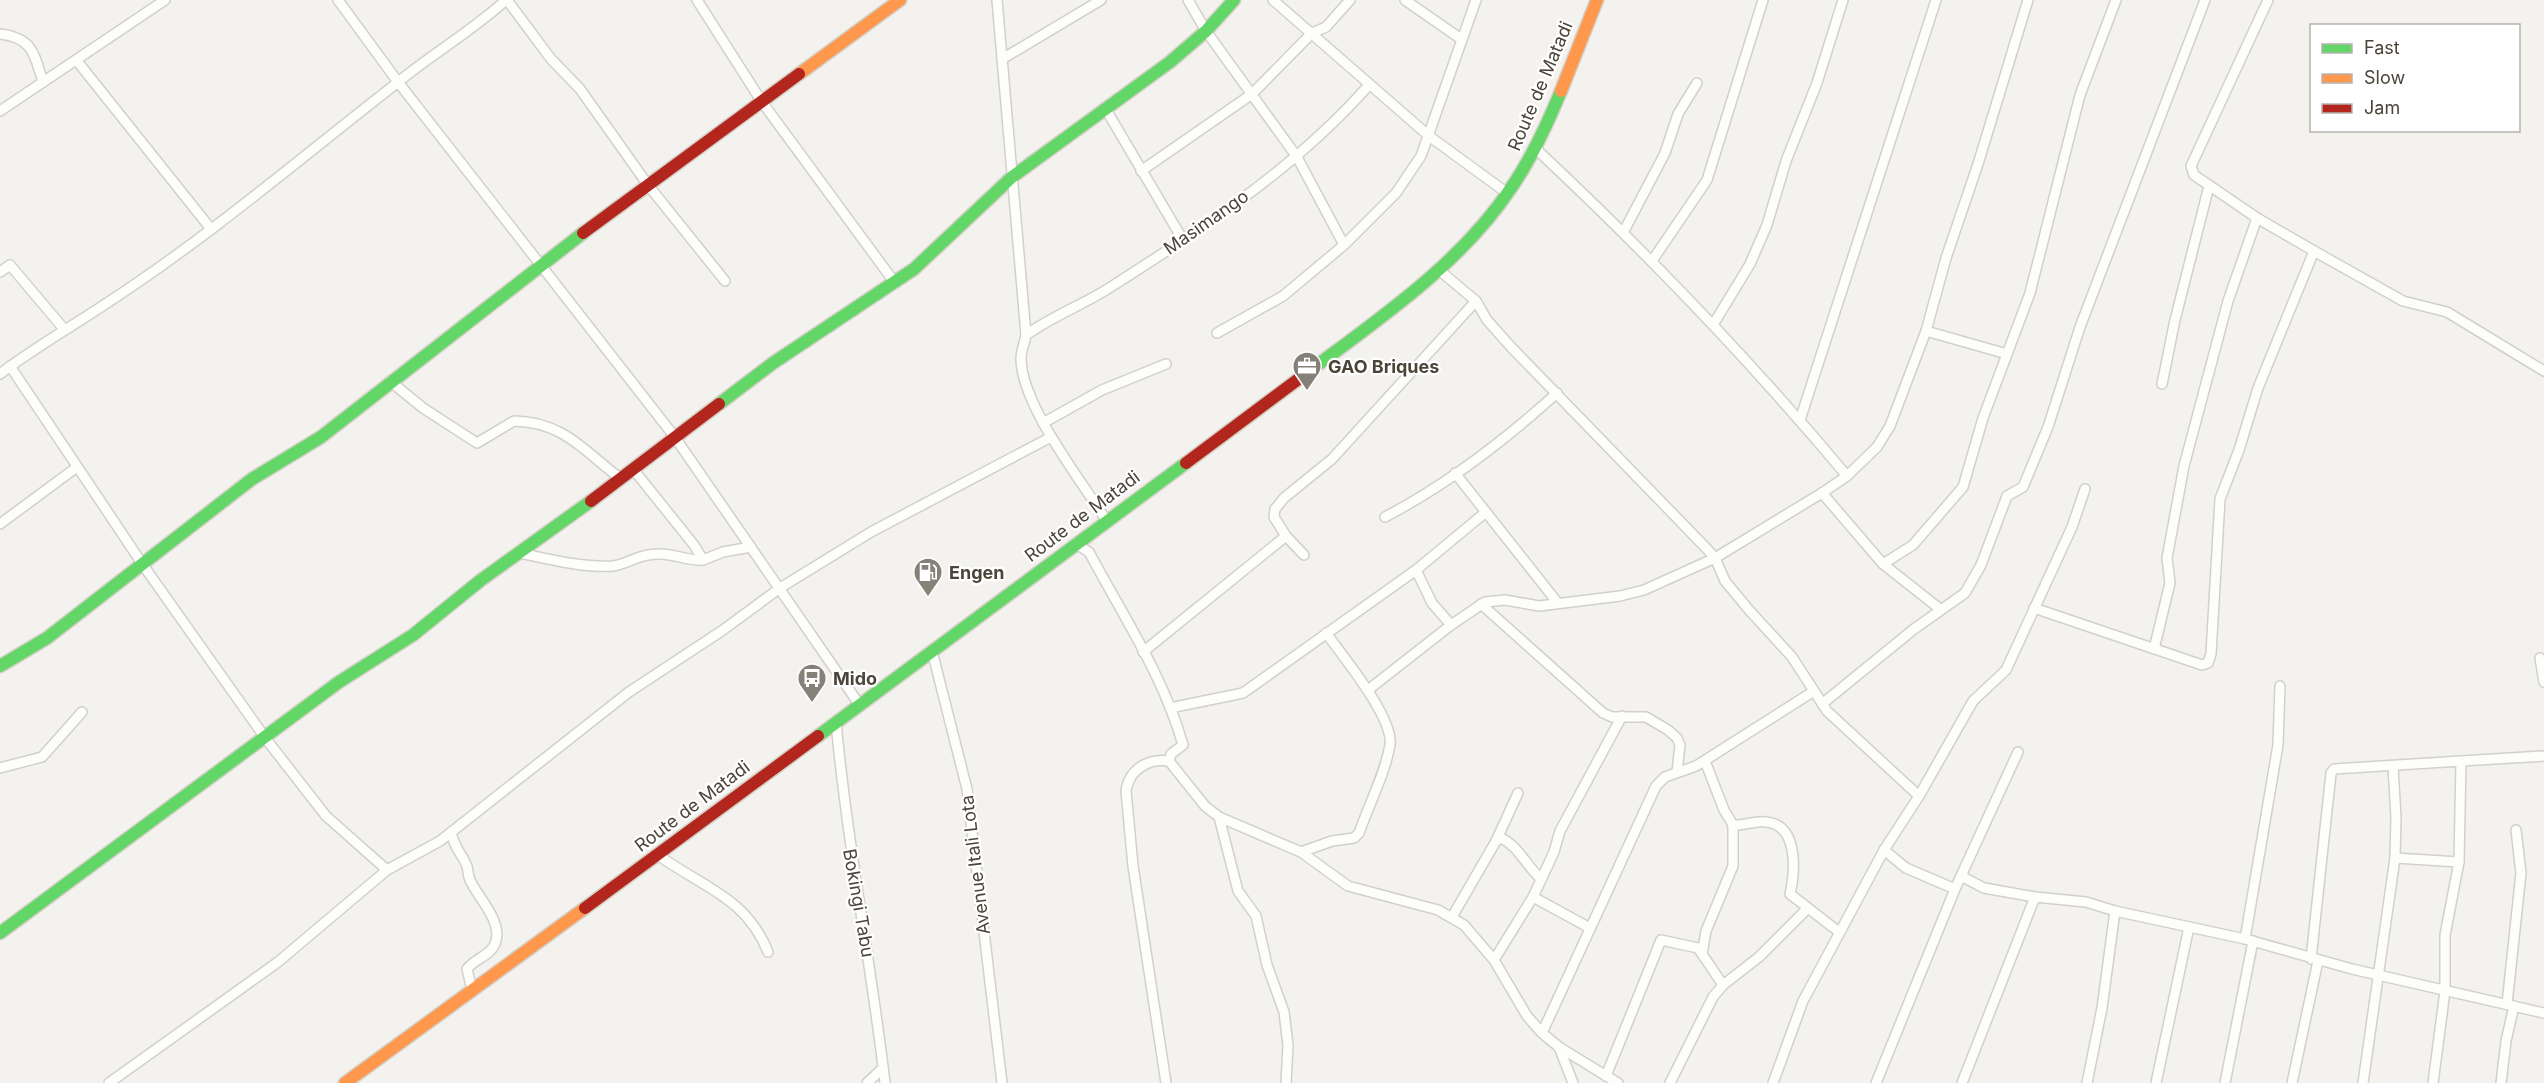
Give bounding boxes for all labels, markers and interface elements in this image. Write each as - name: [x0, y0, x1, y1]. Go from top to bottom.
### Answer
- street label: Route de Matadi: [1503, 18, 1577, 154]
- legend: [2310, 24, 2520, 132]
- text: Fast: [2364, 37, 2400, 58]
- text: Slow: [2364, 67, 2405, 88]
- text: Jam: [2364, 97, 2400, 118]
- street label: Masimango: [1160, 185, 1252, 259]
- office icon: GAO Briques: [1291, 350, 1323, 392]
- place label: GAO Briques: [1328, 356, 1439, 377]
- street label: Route de Matadi: [1020, 466, 1144, 566]
- fuel station icon: Engen: [912, 556, 944, 598]
- place label: Engen: [949, 562, 1004, 583]
- bus stop icon: Mido: [796, 662, 828, 704]
- place label: Mido: [833, 668, 877, 689]
- street label: Route de Matadi: [630, 756, 754, 856]
- street label: Avenue Itali Lota: [956, 794, 994, 936]
- street label: Bokingi Tabu: [839, 847, 879, 959]

